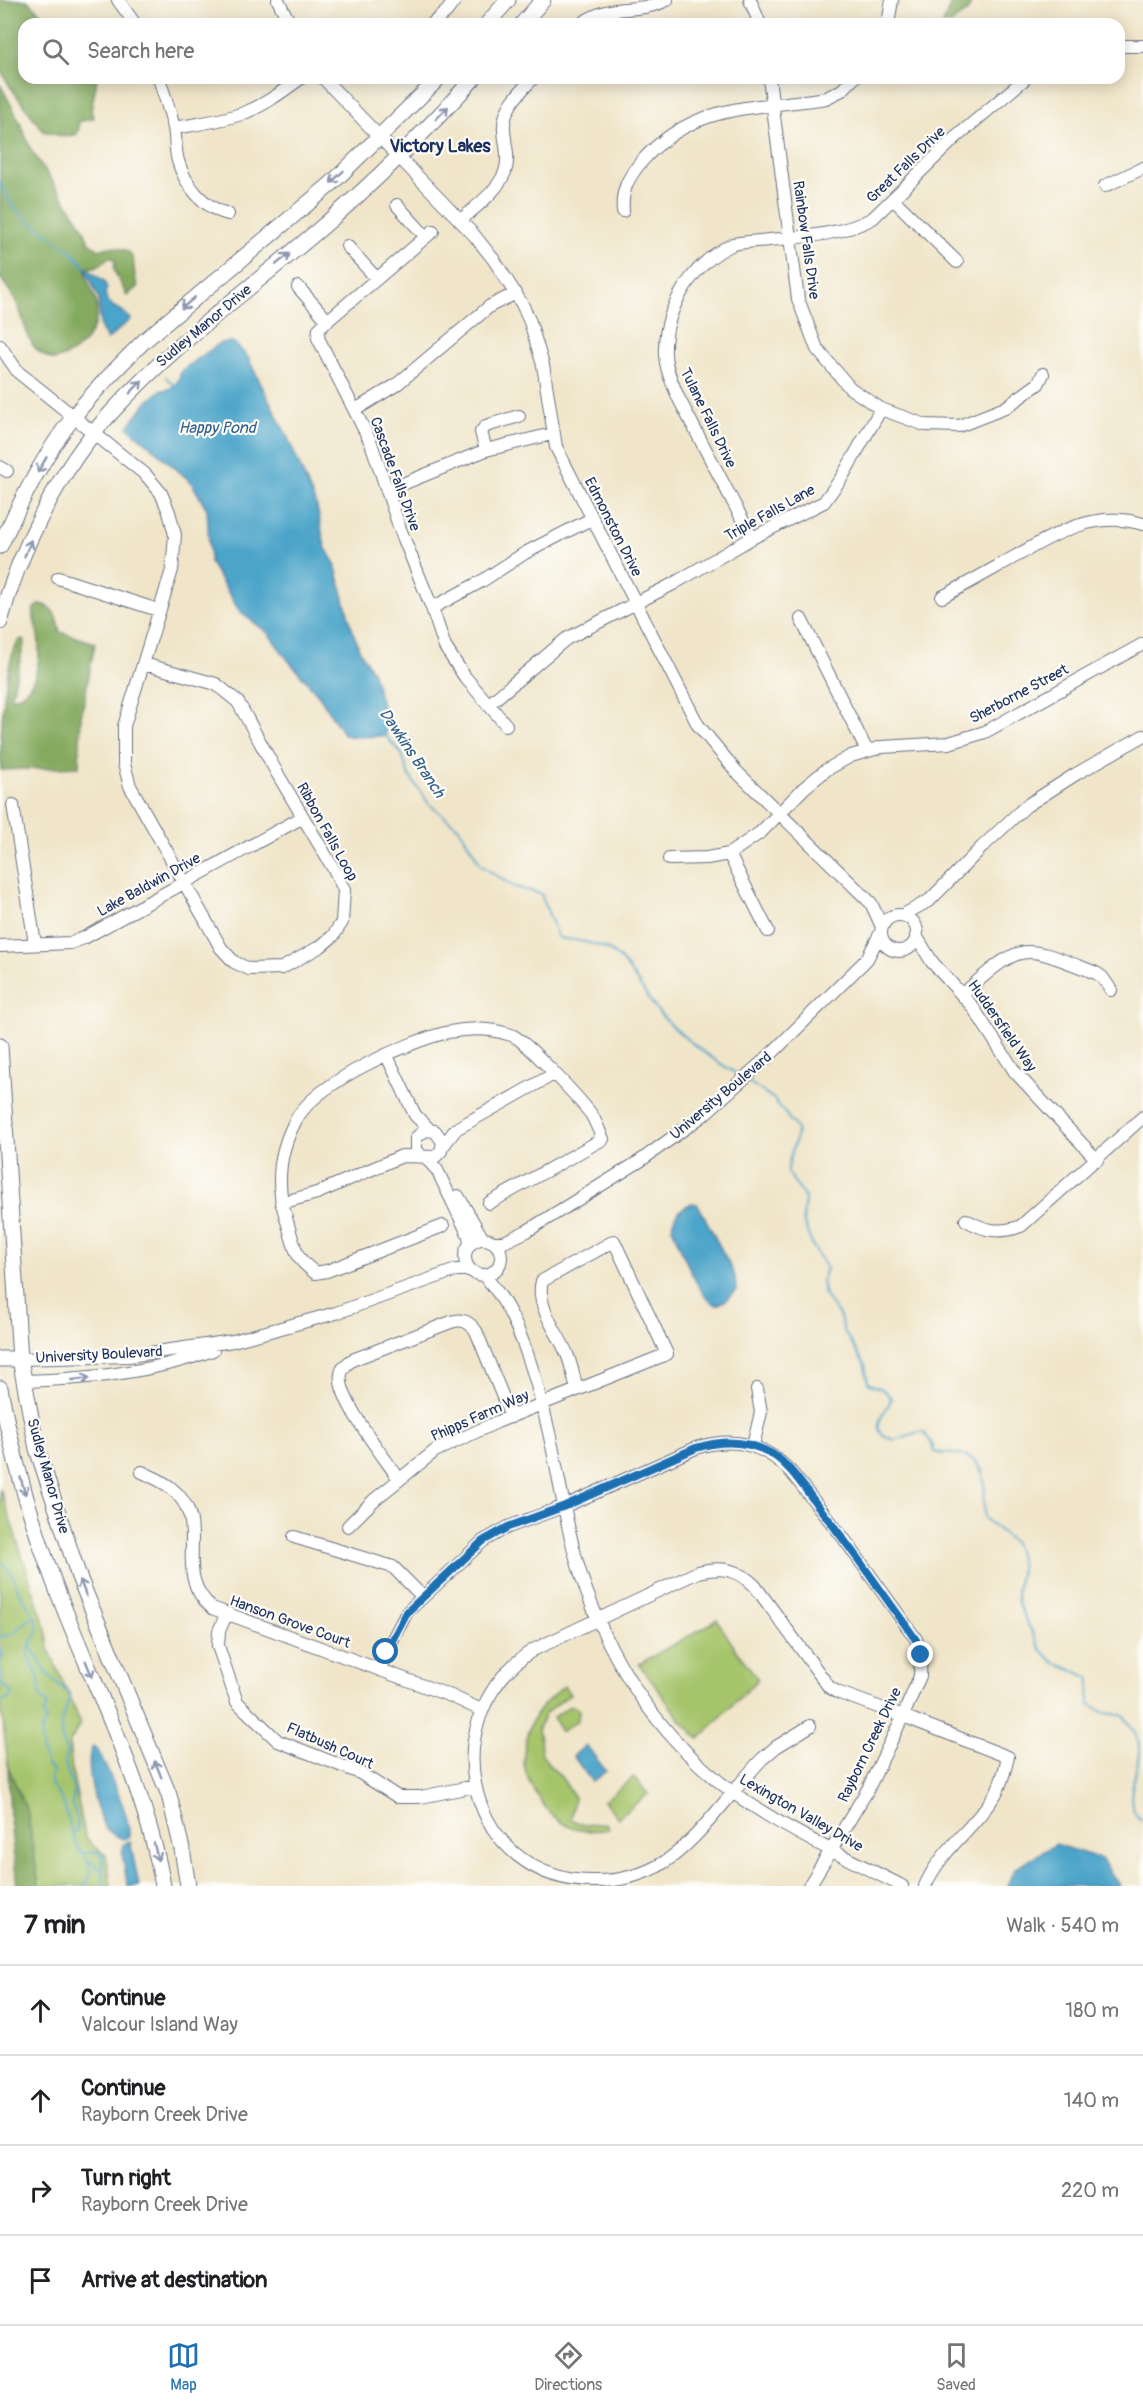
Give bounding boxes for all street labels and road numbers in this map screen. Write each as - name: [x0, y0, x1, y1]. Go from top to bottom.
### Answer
- street label: Great Falls Drive: [863, 122, 950, 207]
- street label: Rainbow Falls Drive: [788, 179, 824, 301]
- street label: Sudley Manor Drive: [152, 280, 256, 372]
- street label: Tulane Falls Drive: [676, 365, 741, 472]
- street label: Cascade Falls Drive: [366, 414, 425, 534]
- street label: Edmonston Drive: [580, 474, 646, 580]
- street label: Triple Falls Lane: [722, 480, 819, 546]
- street label: Sherborne Street: [966, 660, 1072, 728]
- street label: Ribbon Falls Loop: [292, 779, 362, 885]
- street label: Lake Baldwin Drive: [94, 848, 204, 921]
- street label: Huddersfield Way: [963, 976, 1041, 1076]
- street label: University Boulevard: [666, 1048, 776, 1144]
- street label: University Boulevard: [35, 1342, 163, 1368]
- street label: Phipps Farm Way: [428, 1386, 533, 1446]
- street label: Sudley Manor Drive: [22, 1416, 74, 1536]
- street label: Hanson Grove Court: [227, 1591, 354, 1653]
- street label: Rayborn Creek Drive: [834, 1684, 906, 1805]
- street label: Flatbush Court: [283, 1718, 377, 1774]
- street label: Lexington Valley Drive: [736, 1770, 867, 1856]

